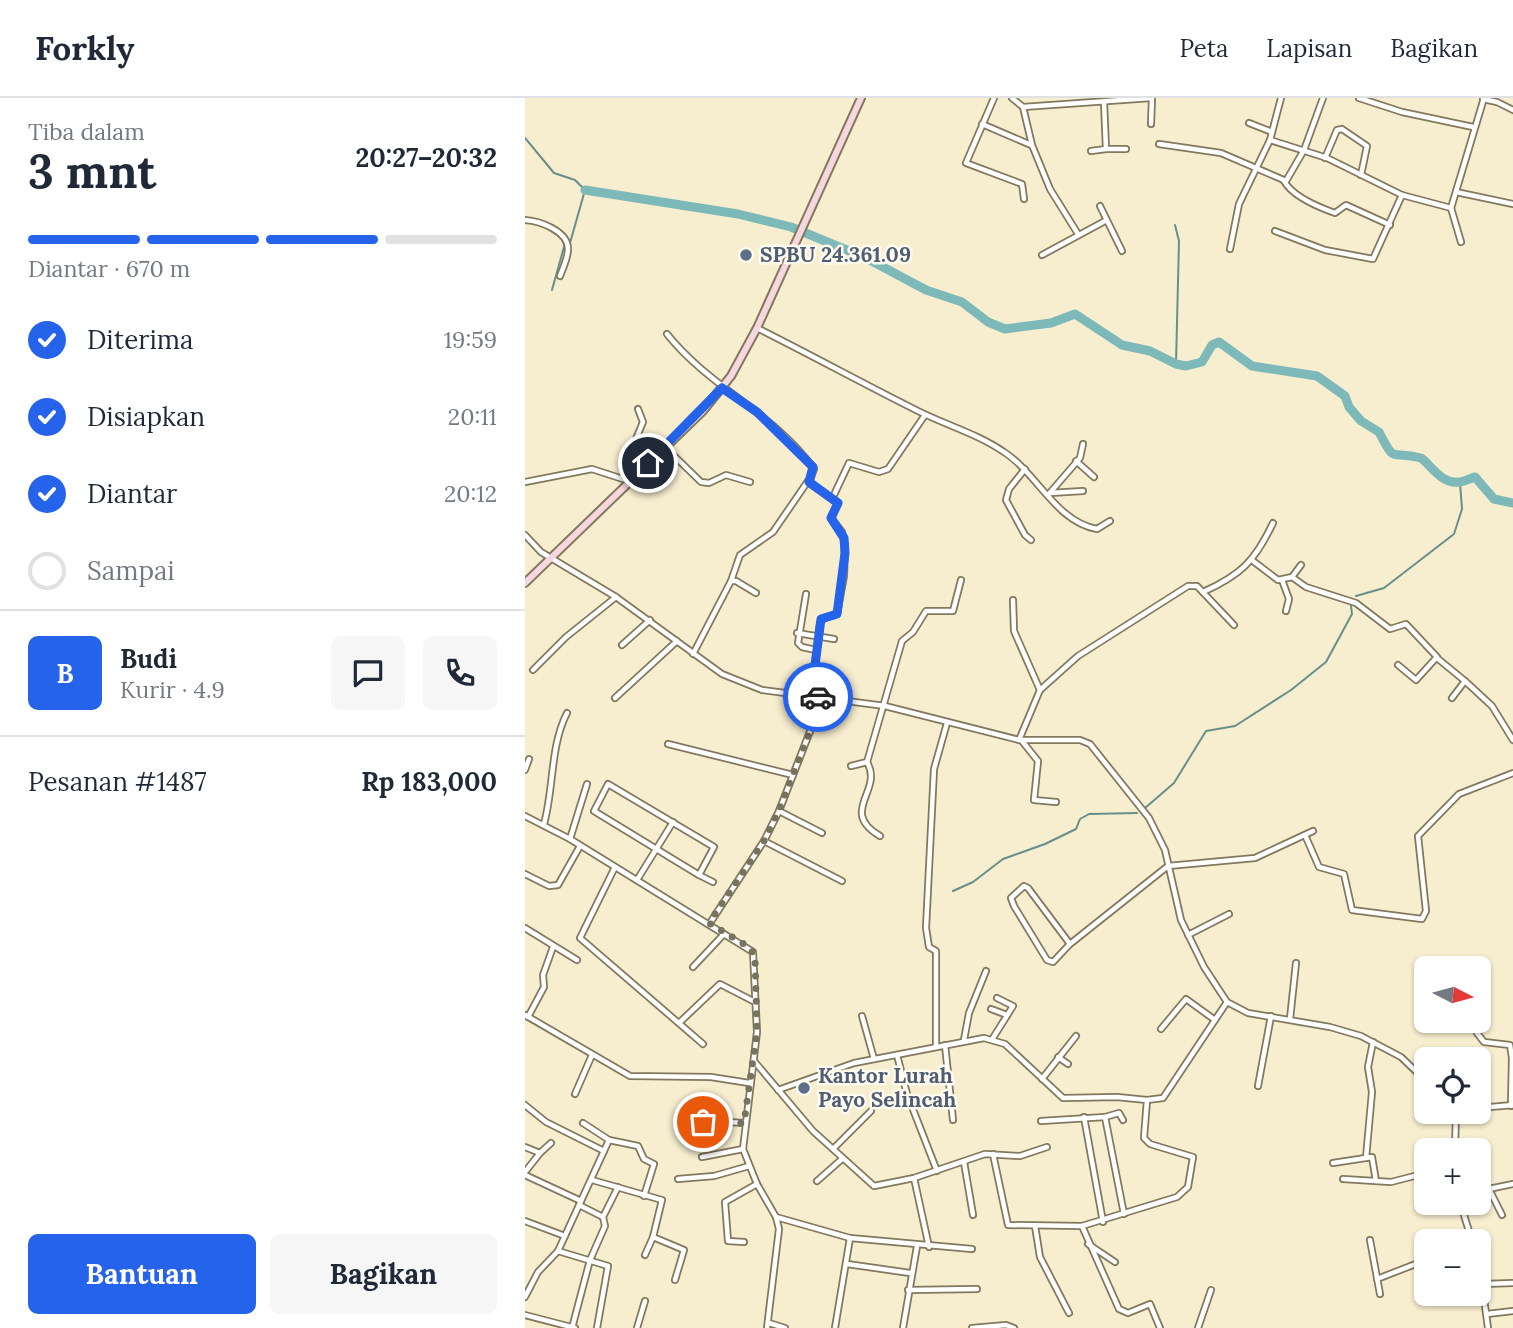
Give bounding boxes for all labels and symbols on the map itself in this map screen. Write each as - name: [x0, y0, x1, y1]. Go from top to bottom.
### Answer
- place label: SPBU 24.361.09: [760, 241, 911, 268]
- marker: SPBU 24.361.09: [738, 247, 754, 263]
- pin: [618, 433, 678, 493]
- courier: [783, 662, 853, 732]
- north arrow: [1414, 956, 1491, 1032]
- place label: Kantor Lurah Payo Selincah: [818, 1062, 956, 1113]
- marker: Kantor Lurah Payo Selincah: [796, 1080, 812, 1096]
- pin: [673, 1092, 733, 1152]

